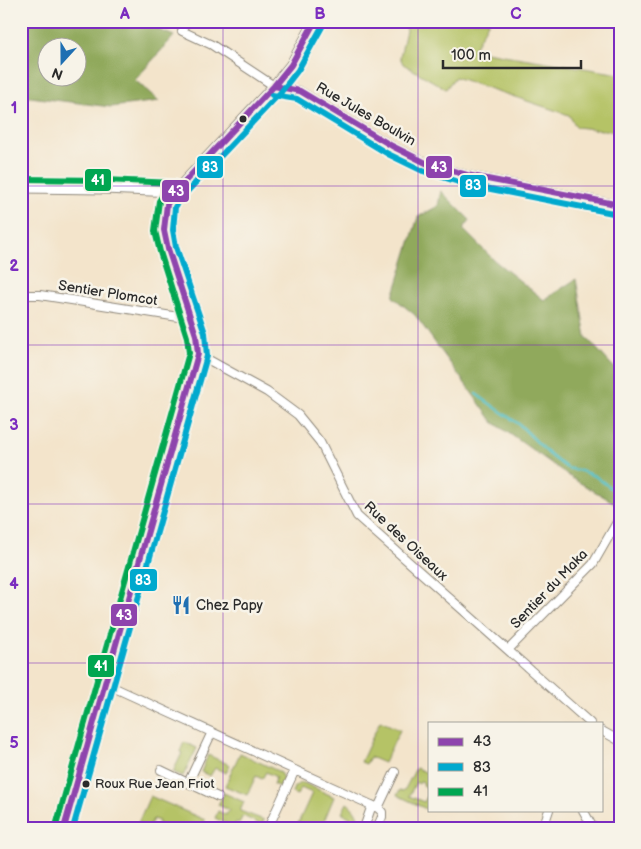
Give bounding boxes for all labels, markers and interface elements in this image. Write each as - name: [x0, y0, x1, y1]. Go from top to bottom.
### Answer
- text: A: [119, 5, 130, 24]
- text: B: [314, 5, 326, 24]
- text: C: [510, 5, 522, 24]
- north arrow: [38, 38, 88, 88]
- scale bar: [443, 38, 581, 70]
- text: 100 m: [451, 46, 491, 65]
- text: N: [50, 64, 65, 83]
- street label: Rue Jules Boulvin: [313, 79, 419, 150]
- text: 1: [11, 99, 17, 118]
- unlabelled marker: [238, 114, 248, 124]
- line badge: 83: [196, 155, 224, 179]
- line badge: 43: [425, 155, 453, 179]
- text: 83: [202, 159, 218, 176]
- text: 43: [431, 159, 447, 176]
- line badge: 41: [84, 168, 112, 192]
- text: 41: [91, 172, 105, 189]
- line badge: 83: [459, 174, 487, 198]
- text: 83: [465, 177, 481, 194]
- line badge: 43: [161, 179, 190, 203]
- text: 43: [168, 183, 184, 200]
- text: 2: [9, 257, 19, 276]
- street label: Sentier Plomcot: [57, 277, 160, 309]
- text: 3: [9, 416, 19, 435]
- street label: Rue des Oiseaux: [361, 498, 452, 584]
- street label: Sentier du Maka: [507, 546, 591, 632]
- line badge: 83: [129, 568, 158, 592]
- text: 83: [135, 572, 151, 589]
- text: 4: [9, 575, 19, 594]
- restaurant icon: Chez Papy: [170, 594, 192, 616]
- place label: Chez Papy: [196, 597, 264, 614]
- line badge: 43: [110, 603, 138, 627]
- text: 43: [116, 607, 132, 624]
- line badge: 41: [87, 654, 115, 678]
- text: 41: [94, 658, 108, 675]
- legend: [428, 722, 604, 812]
- text: 43: [473, 732, 491, 751]
- text: 5: [9, 734, 19, 753]
- text: 83: [473, 758, 491, 777]
- place label: Roux Rue Jean Friot: [95, 776, 214, 792]
- marker: Roux Rue Jean Friot: [81, 779, 91, 789]
- text: 41: [473, 782, 488, 801]

